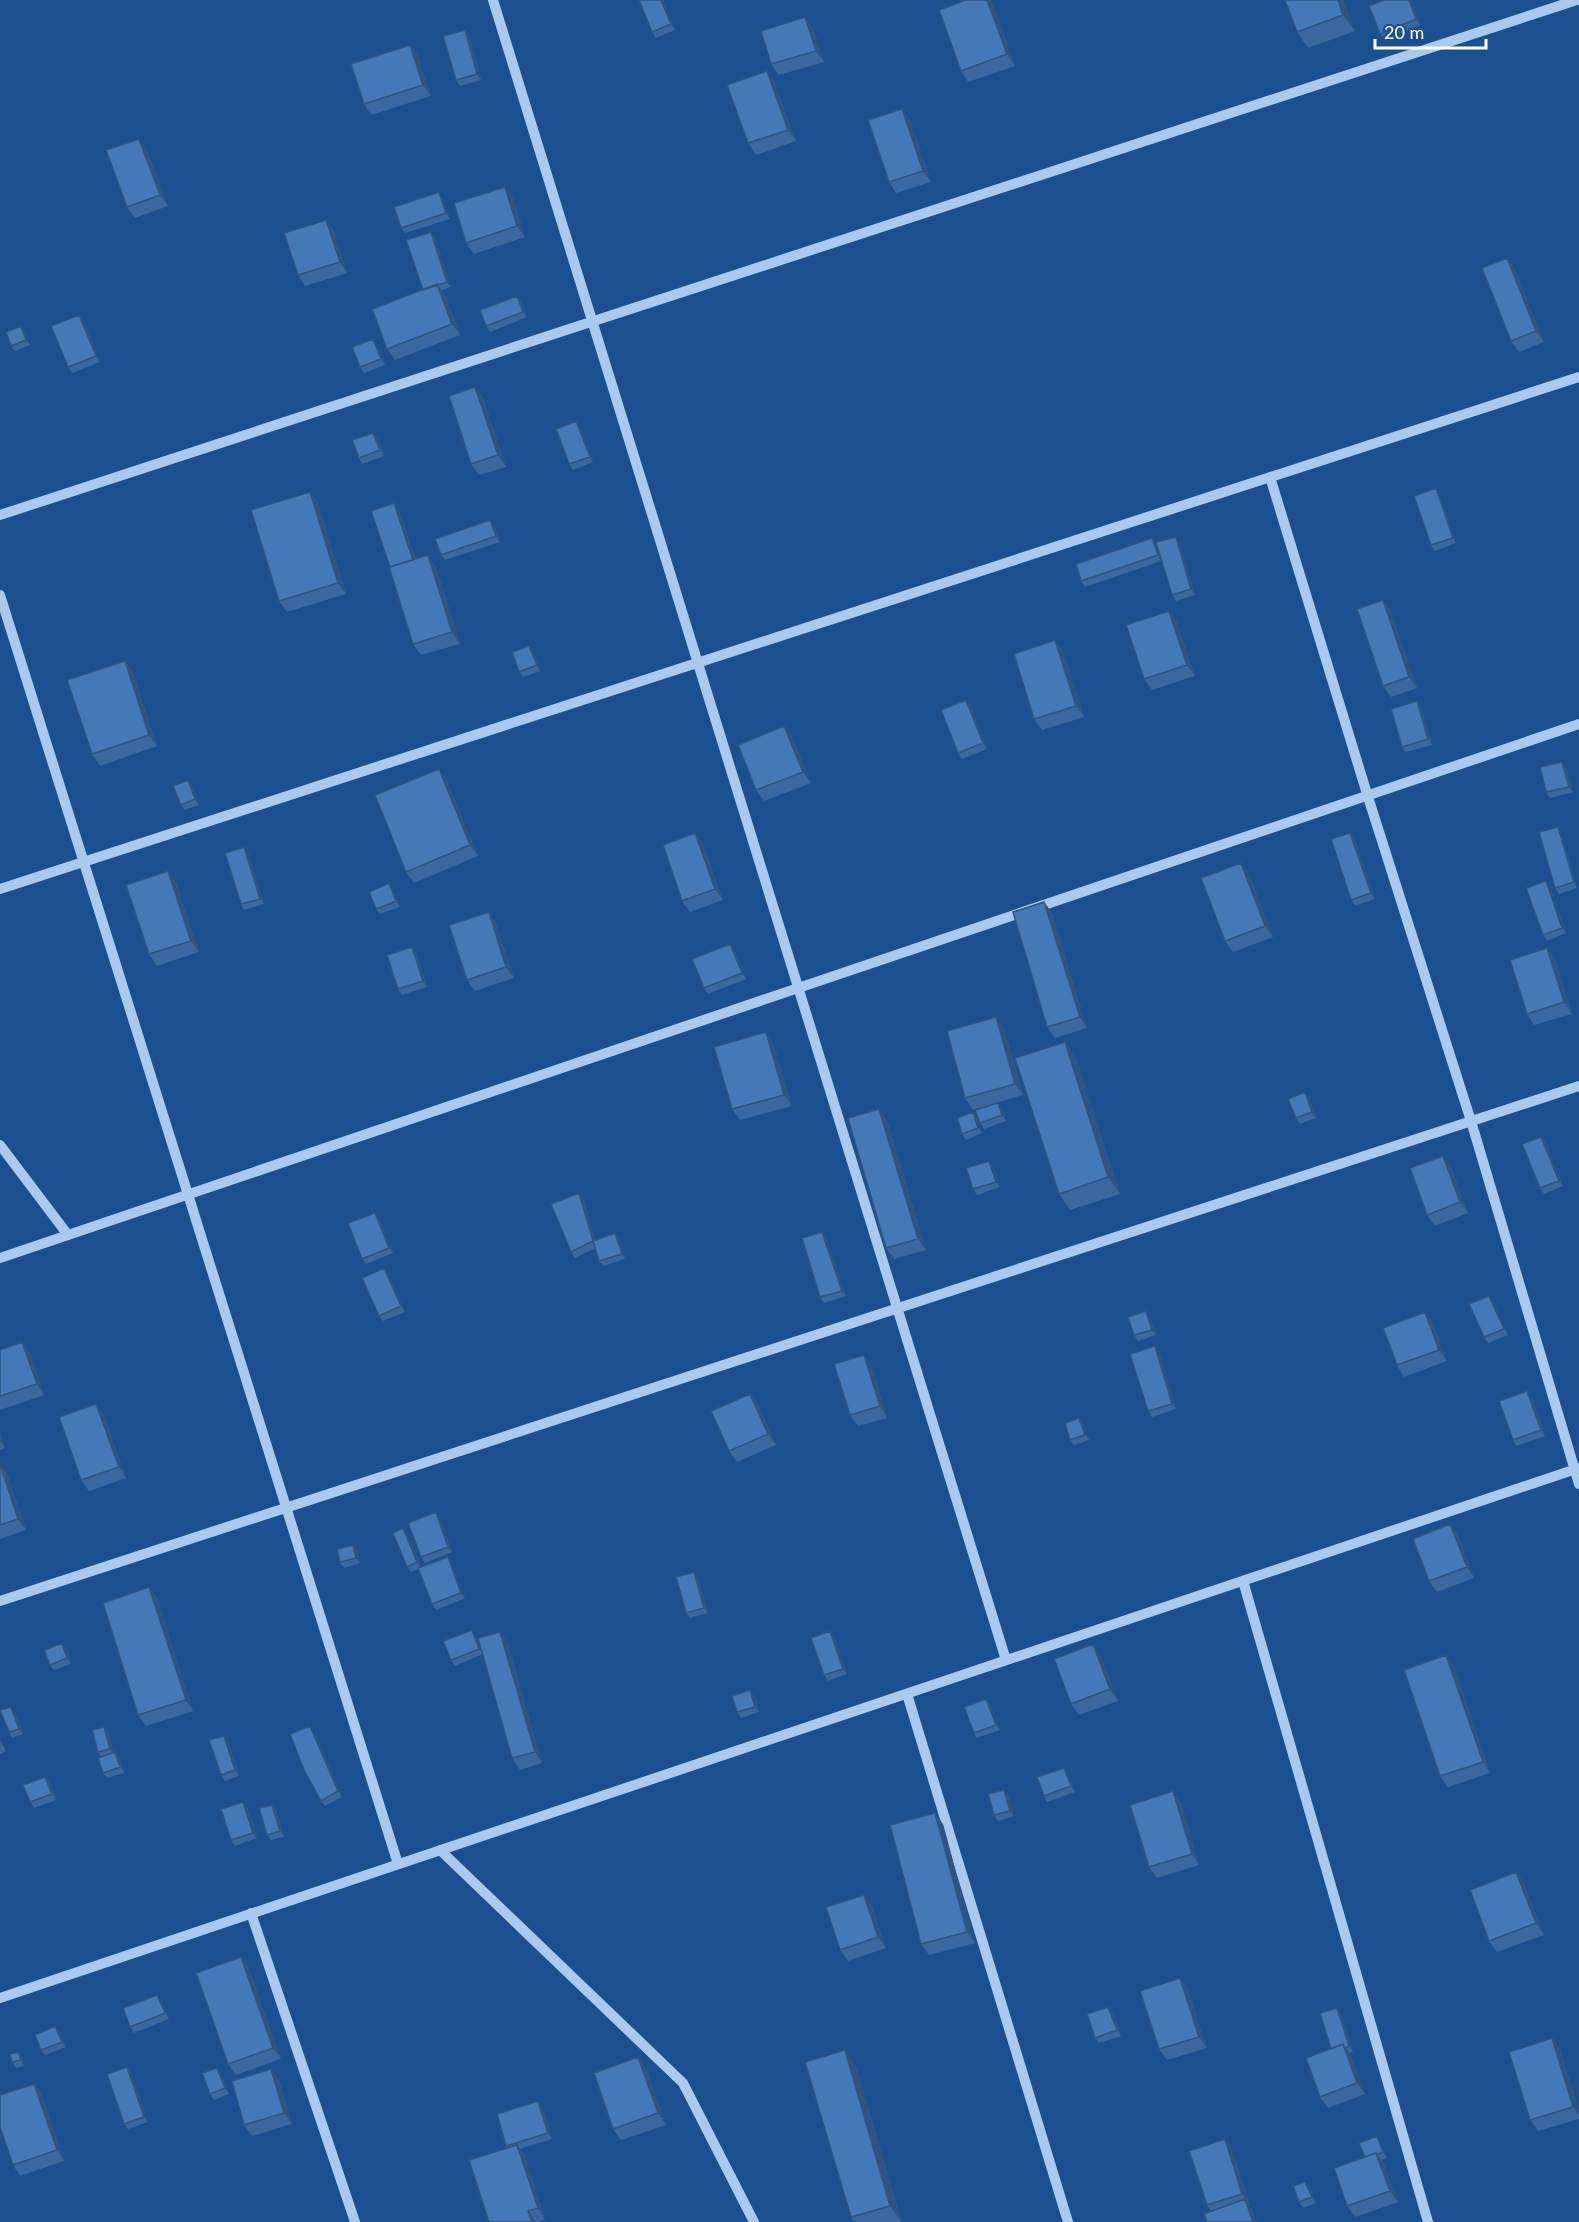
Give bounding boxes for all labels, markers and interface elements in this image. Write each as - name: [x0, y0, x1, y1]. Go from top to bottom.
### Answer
- scale bar: [1375, 12, 1486, 50]
- text: 20 m: [1384, 21, 1424, 43]

